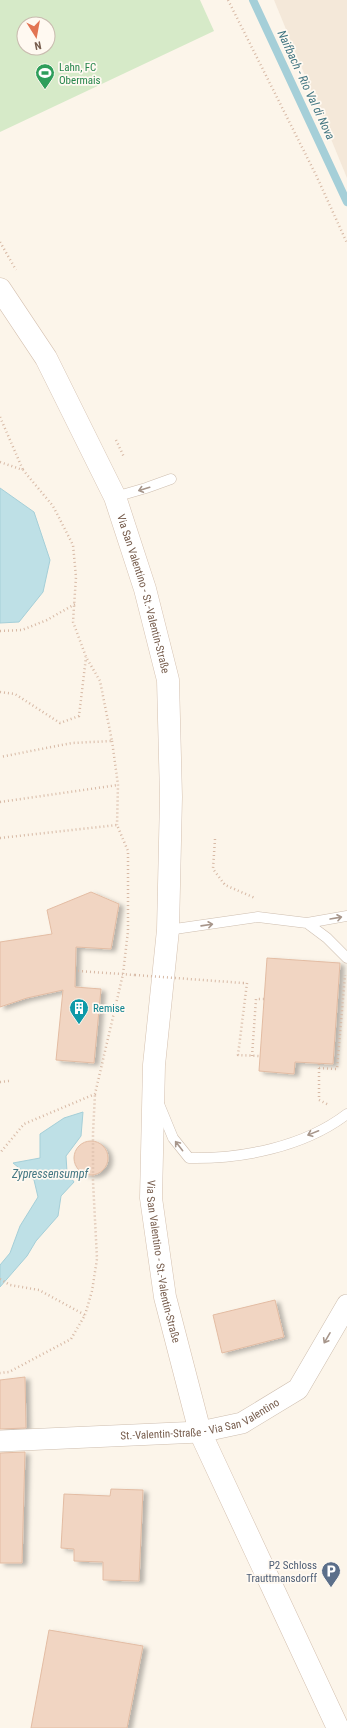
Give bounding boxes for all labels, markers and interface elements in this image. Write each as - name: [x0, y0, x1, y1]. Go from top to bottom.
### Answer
- north arrow: [16, 16, 56, 56]
- water label: Naifbach - Rio Val di Nova: [274, 28, 338, 142]
- text: N: [33, 38, 42, 52]
- place label: Lahn, FC Obermais: [59, 61, 101, 87]
- sports icon: Lahn, FC Obermais: [34, 62, 56, 90]
- one-way arrow: [137, 486, 150, 493]
- street label: Via San Valentino - St.-Valentin-Straße: [115, 512, 173, 675]
- one-way arrow: [329, 914, 342, 922]
- one-way arrow: [200, 921, 213, 929]
- building icon: Remise: [68, 997, 90, 1025]
- place label: Remise: [93, 1002, 125, 1015]
- one-way arrow: [308, 1130, 320, 1138]
- one-way arrow: [174, 1141, 183, 1152]
- water label: Zypressensumpf: [11, 1167, 89, 1181]
- street label: Via San Valentino - St.-Valentin-Straße: [144, 1180, 183, 1344]
- one-way arrow: [323, 1332, 331, 1344]
- street label: St.-Valentin-Straße - Via San Valentino: [120, 1395, 282, 1442]
- place label: P2 Schloss Trauttmansdorff: [246, 1559, 318, 1585]
- parking icon: P2 Schloss Trauttmansdorff: [320, 1560, 342, 1588]

